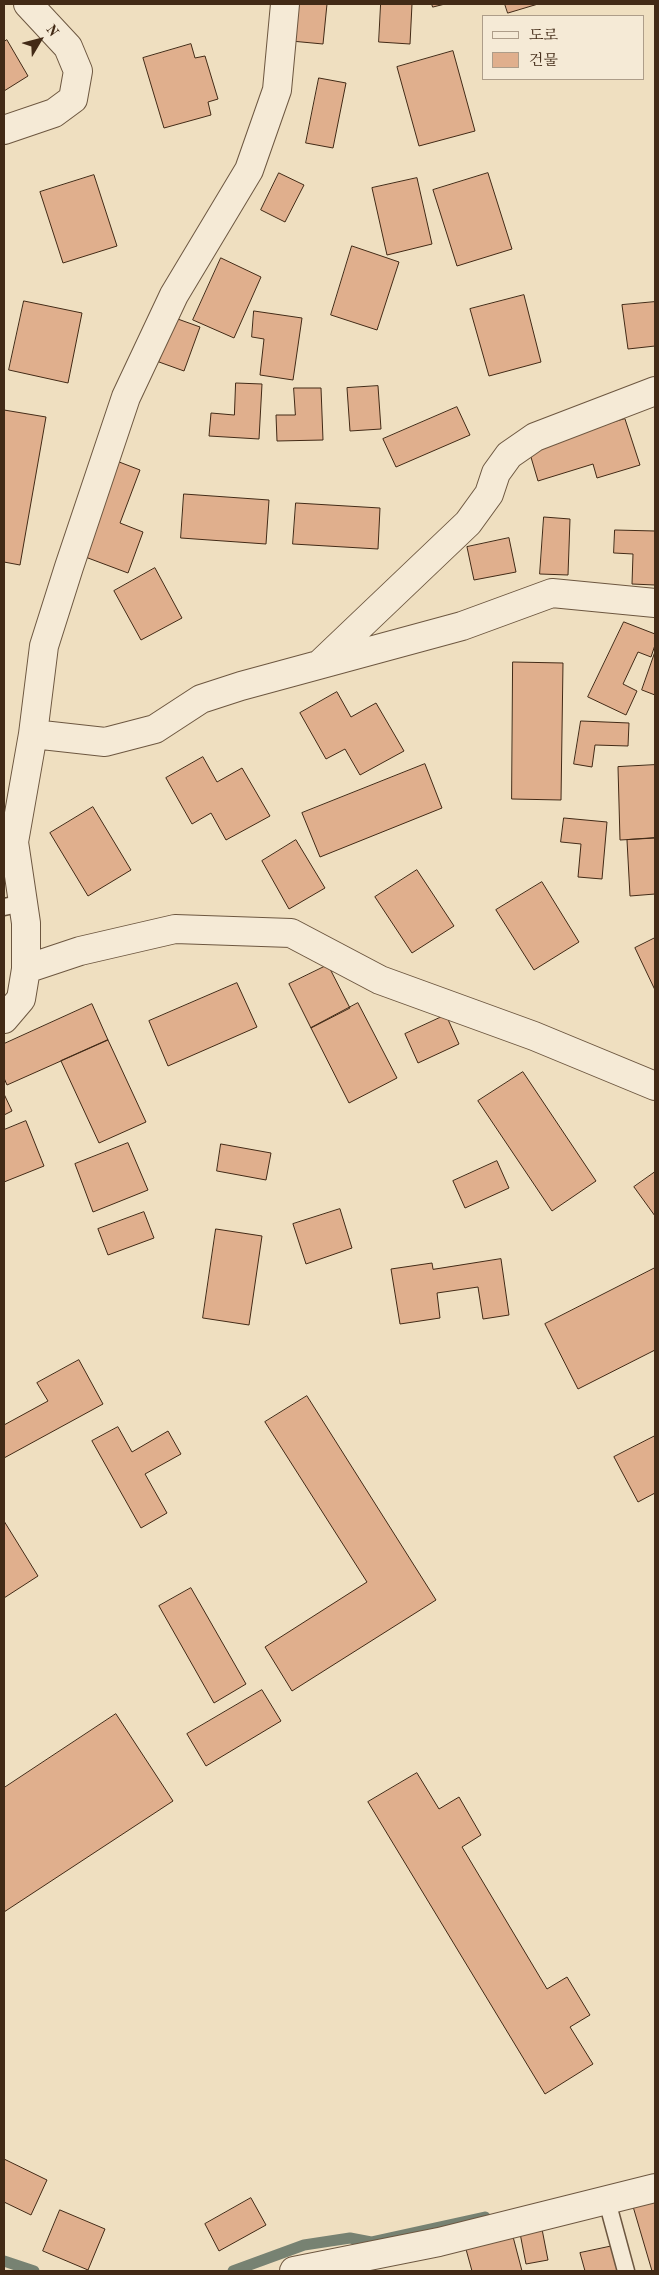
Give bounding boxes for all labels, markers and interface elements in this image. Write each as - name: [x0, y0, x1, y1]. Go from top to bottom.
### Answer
- north arrow: [15, 15, 65, 65]
- legend: [482, 15, 644, 80]
- text: N: [43, 22, 61, 39]
- text: 도로: [529, 29, 558, 44]
- text: 건물: [529, 54, 558, 69]

